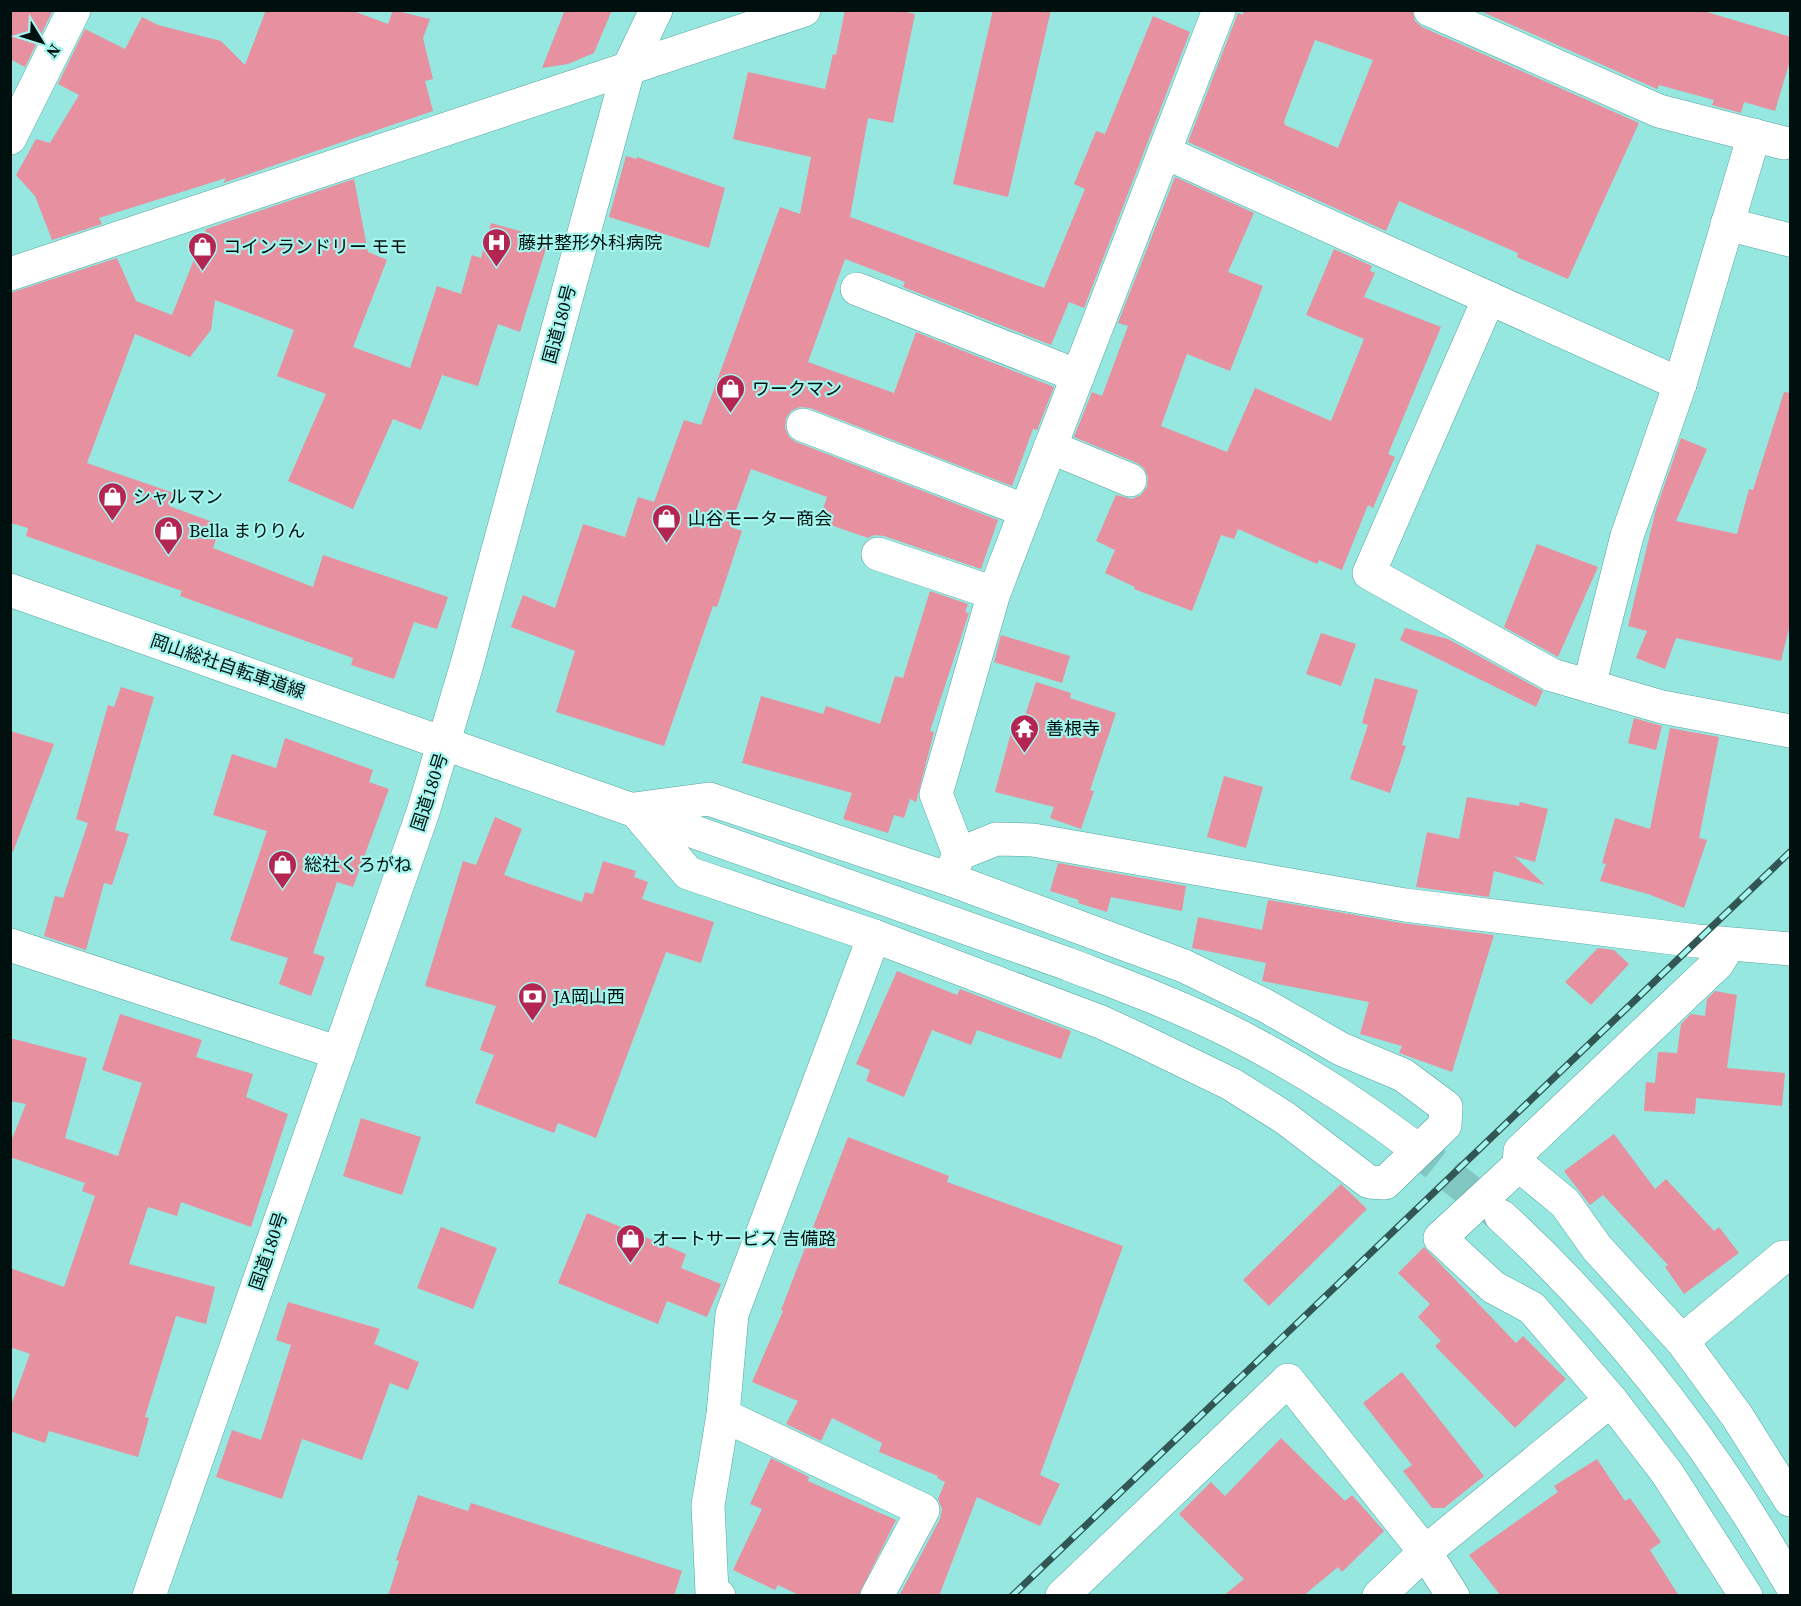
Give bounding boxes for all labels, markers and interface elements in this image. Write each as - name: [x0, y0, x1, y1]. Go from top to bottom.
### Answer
- north arrow: [12, 12, 72, 72]
- text: N: [41, 40, 66, 63]
- hospital icon: 藤井整形外科病院: [481, 226, 513, 268]
- shop icon: コインランドリー モモ: [186, 230, 218, 272]
- place label: 藤井整形外科病院: [518, 230, 662, 255]
- place label: コインランドリー モモ: [223, 234, 407, 259]
- street label: 国道180号: [536, 282, 582, 366]
- shop icon: ワークマン: [715, 372, 747, 414]
- place label: ワークマン: [752, 376, 842, 401]
- shop icon: シャルマン: [96, 480, 128, 522]
- place label: シャルマン: [133, 484, 223, 509]
- shop icon: 山谷モーター商会: [651, 502, 683, 544]
- place label: 山谷モーター商会: [688, 506, 832, 531]
- shop icon: Bella まりりん: [152, 514, 184, 556]
- place label: Bella まりりん: [189, 518, 305, 543]
- street label: 岡山総社自転車道線: [147, 628, 309, 704]
- temple icon: 善根寺: [1009, 712, 1041, 754]
- place label: 善根寺: [1046, 716, 1100, 741]
- street label: 国道180号: [405, 750, 453, 834]
- shop icon: 総社くろがね: [267, 848, 299, 890]
- place label: 総社くろがね: [304, 852, 412, 877]
- bank icon: JA岡山西: [516, 980, 548, 1022]
- place label: JA岡山西: [552, 984, 625, 1009]
- street label: 国道180号: [243, 1209, 293, 1293]
- shop icon: オートサービス 吉備路: [615, 1222, 647, 1264]
- place label: オートサービス 吉備路: [652, 1226, 836, 1251]

